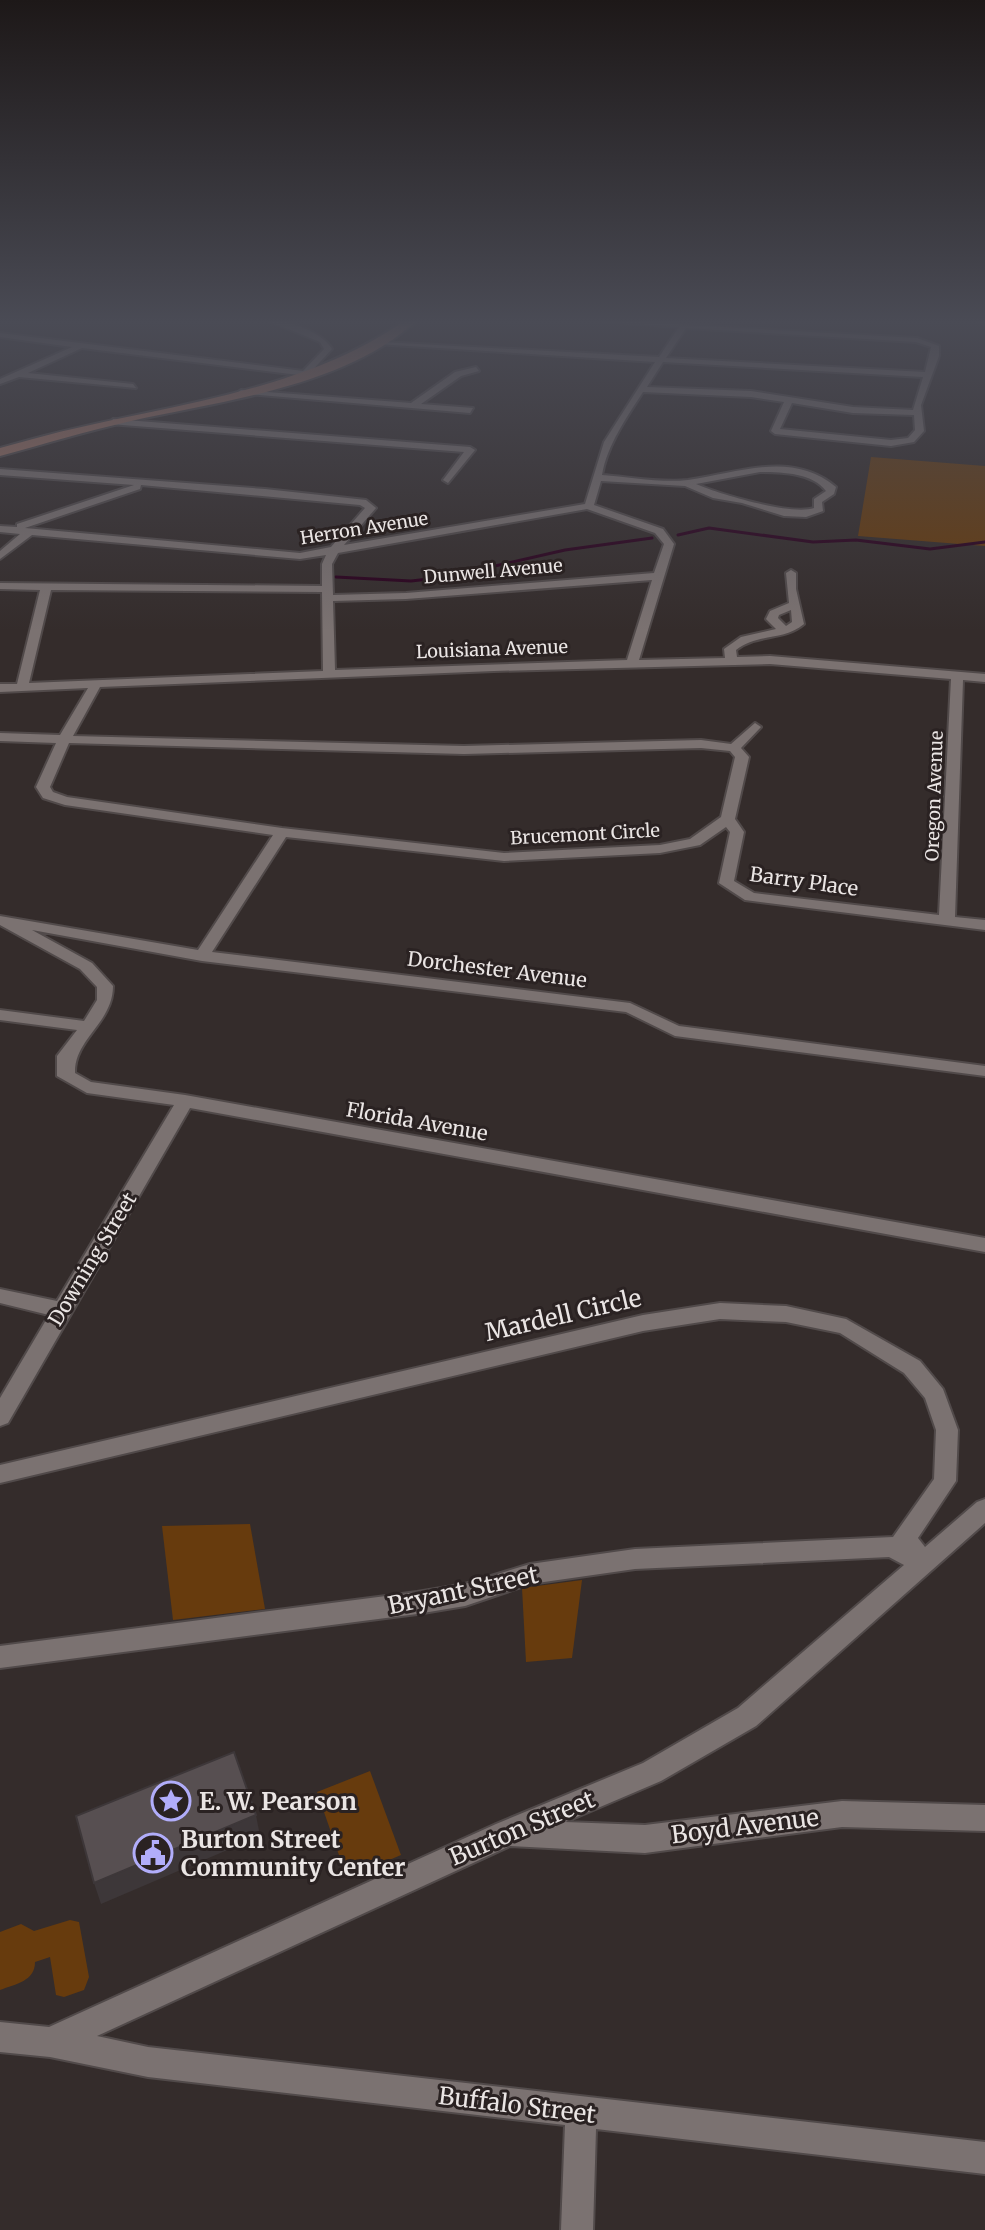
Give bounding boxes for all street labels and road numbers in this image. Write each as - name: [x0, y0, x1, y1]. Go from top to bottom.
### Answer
- street label: Herron Avenue: [298, 507, 430, 549]
- street label: Dunwell Avenue: [422, 553, 564, 589]
- street label: Louisiana Avenue: [416, 635, 568, 663]
- street label: Oregon Avenue: [920, 730, 948, 862]
- street label: Brucemont Circle: [510, 819, 660, 849]
- street label: Barry Place: [748, 861, 860, 901]
- street label: Dorchester Avenue: [406, 946, 588, 992]
- street label: Florida Avenue: [344, 1096, 490, 1146]
- street label: Downing Street: [42, 1188, 142, 1330]
- street label: Mardell Circle: [482, 1282, 644, 1348]
- street label: Bryant Street: [385, 1559, 542, 1621]
- street label: Burton Street: [445, 1783, 600, 1873]
- street label: Boyd Avenue: [669, 1802, 821, 1850]
- street label: Buffalo Street: [437, 2080, 598, 2130]

